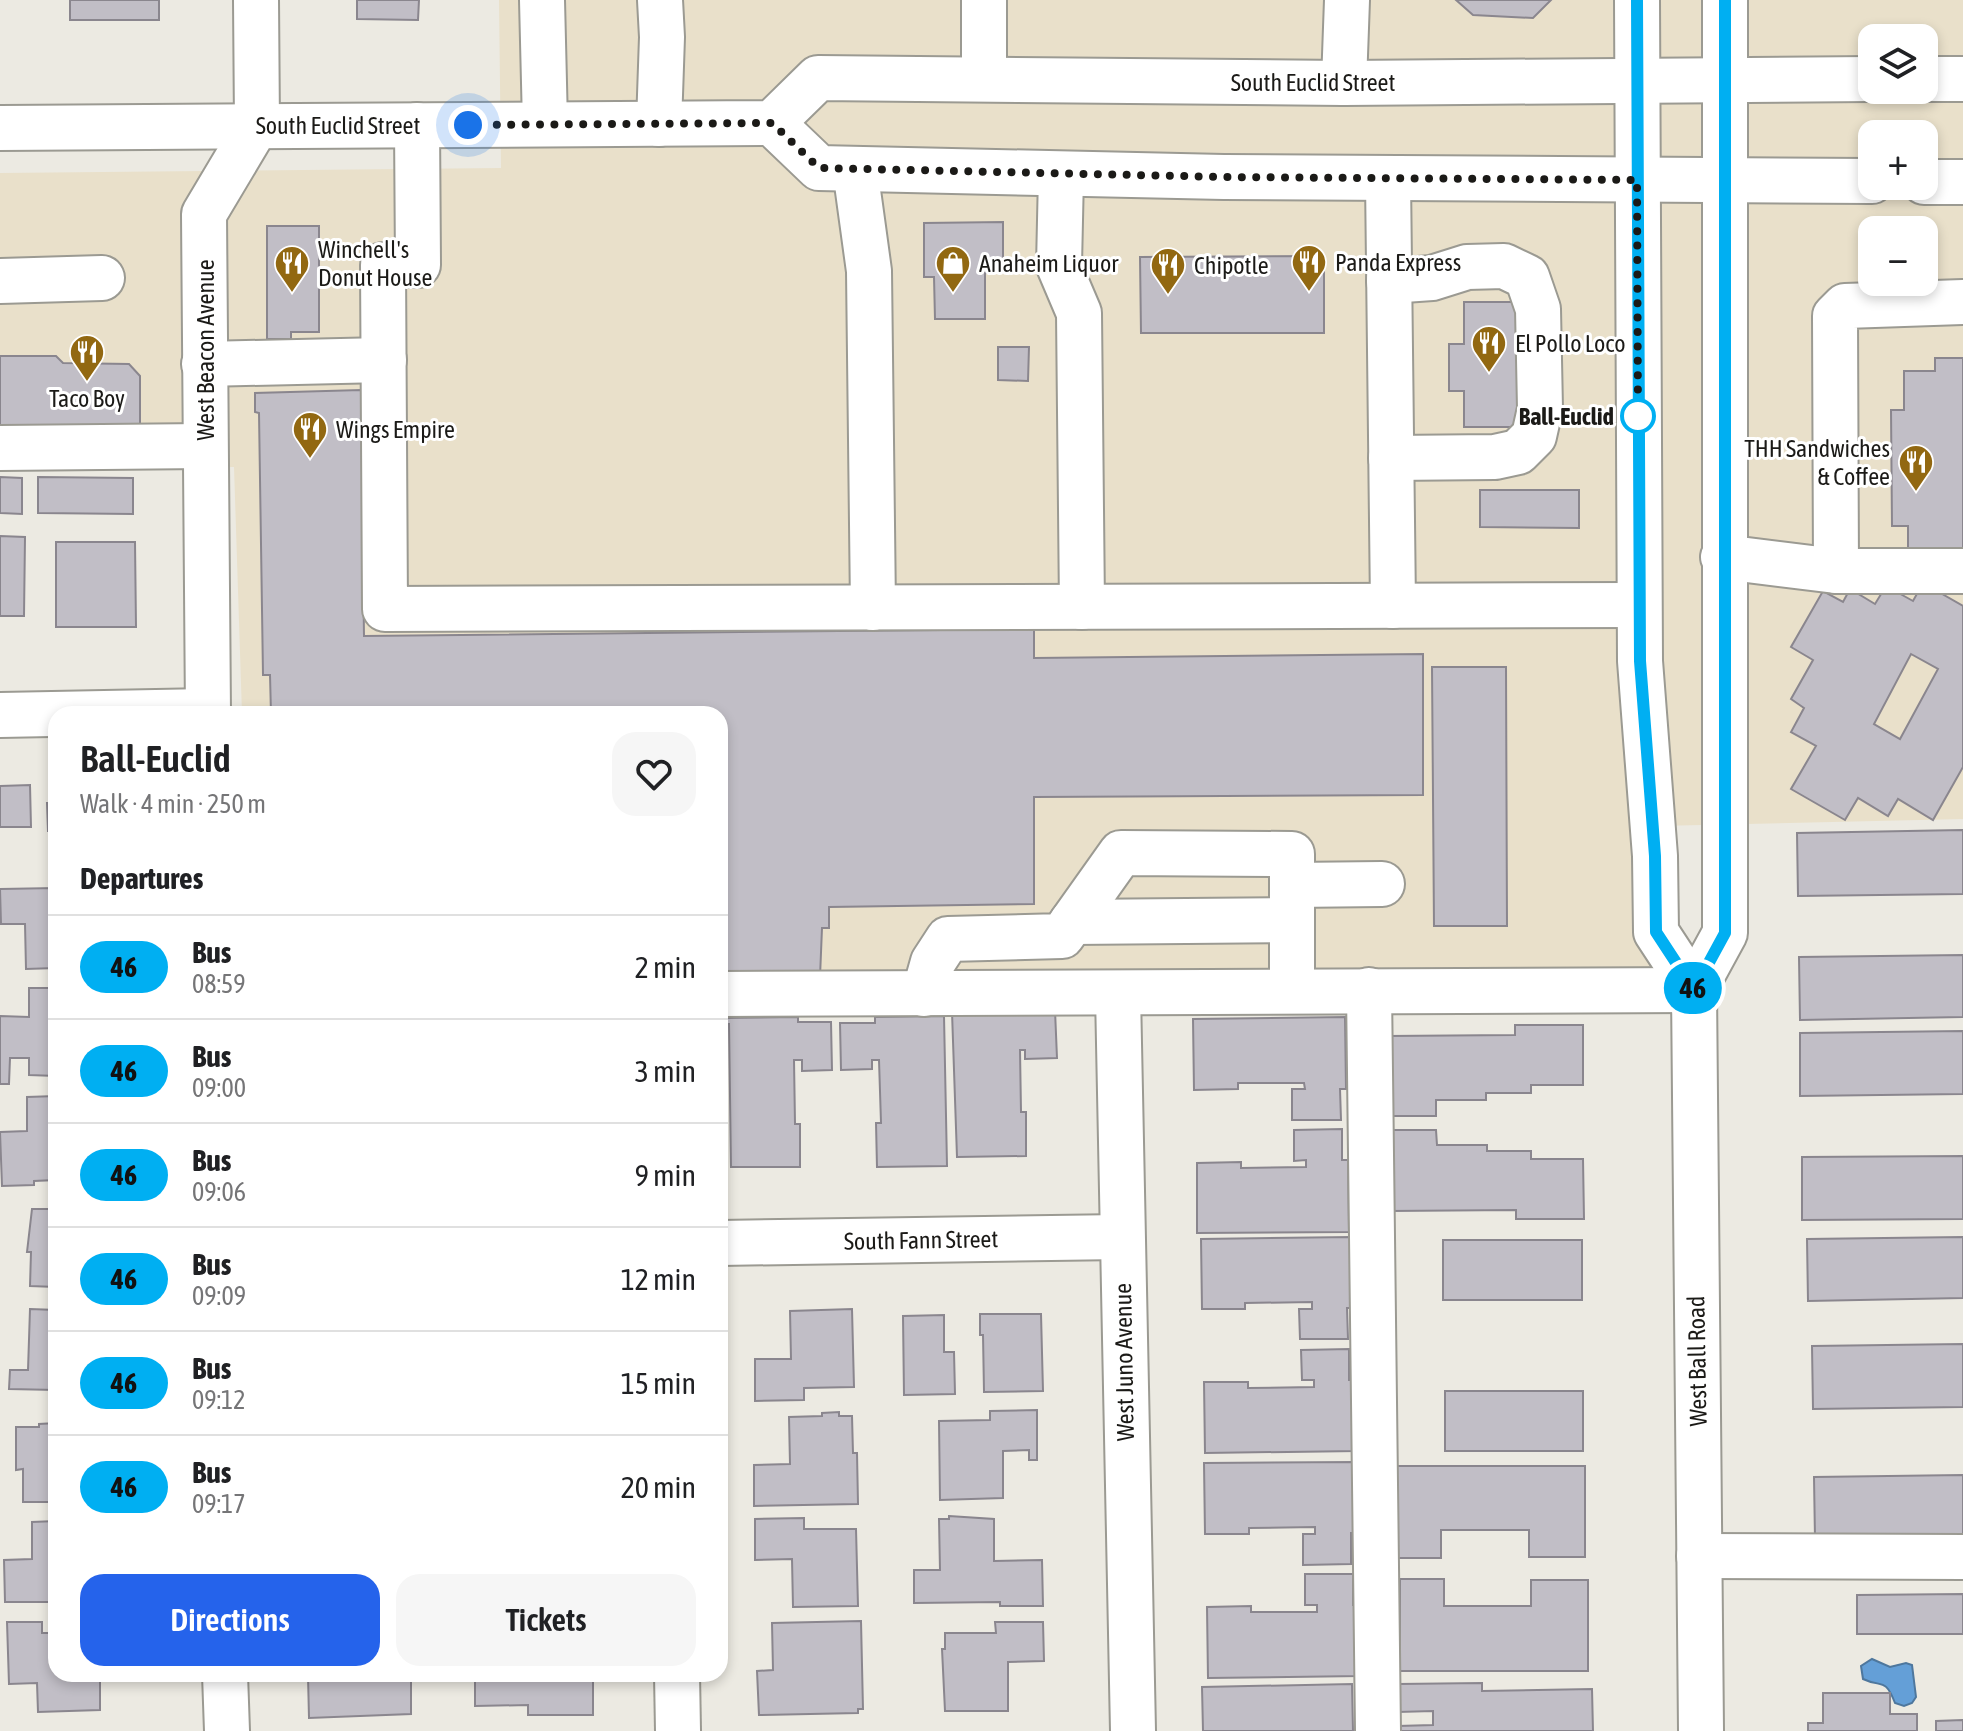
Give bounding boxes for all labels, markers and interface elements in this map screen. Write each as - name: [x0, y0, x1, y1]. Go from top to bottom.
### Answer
- map controls: [1858, 24, 1938, 296]
- button: layers: [1858, 24, 1938, 104]
- street label: South Euclid Street: [1231, 69, 1395, 96]
- your location: [448, 105, 488, 145]
- street label: South Euclid Street: [256, 112, 420, 139]
- button: +: [1858, 120, 1938, 200]
- button: −: [1858, 216, 1938, 296]
- place label: Winchell's Donut House: [318, 236, 432, 291]
- restaurant icon: Panda Express: [1290, 243, 1328, 293]
- restaurant icon: Winchell's Donut House: [273, 244, 311, 294]
- shop icon: Anaheim Liquor: [934, 244, 972, 294]
- restaurant icon: Chipotle: [1149, 246, 1187, 296]
- place label: Panda Express: [1335, 249, 1461, 276]
- place label: Anaheim Liquor: [979, 250, 1119, 277]
- place label: Chipotle: [1194, 252, 1269, 279]
- street label: West Beacon Avenue: [192, 259, 219, 441]
- restaurant icon: El Pollo Loco: [1470, 324, 1508, 374]
- place label: El Pollo Loco: [1515, 330, 1625, 357]
- restaurant icon: Taco Boy: [68, 333, 106, 383]
- place label: Taco Boy: [49, 385, 125, 412]
- marker: Ball-Euclid: [1621, 399, 1655, 433]
- place label: Ball-Euclid: [1519, 403, 1614, 430]
- restaurant icon: Wings Empire: [291, 410, 329, 460]
- place label: Wings Empire: [336, 416, 455, 443]
- place label: THH Sandwiches & Coffee: [1744, 435, 1890, 490]
- restaurant icon: THH Sandwiches & Coffee: [1897, 443, 1935, 493]
- button: heart: [612, 732, 696, 816]
- text: Ball-Euclid: [80, 737, 231, 780]
- text: Walk · 4 min · 250 m: [80, 789, 266, 819]
- text: Departures: [80, 861, 203, 895]
- text: Bus: [192, 935, 231, 969]
- text: 2 min: [635, 950, 696, 984]
- text: 46: [111, 951, 137, 983]
- line badge: 46: [1657, 962, 1729, 1014]
- text: 08:59: [192, 969, 246, 999]
- text: 46: [1680, 972, 1706, 1004]
- text: Bus: [192, 1039, 231, 1073]
- text: 3 min: [635, 1054, 696, 1088]
- text: 46: [111, 1055, 137, 1087]
- text: 09:00: [192, 1073, 246, 1103]
- text: Bus: [192, 1143, 231, 1177]
- text: 9 min: [635, 1158, 696, 1192]
- text: 46: [111, 1159, 137, 1191]
- text: 09:06: [192, 1177, 246, 1207]
- street label: South Fann Street: [844, 1225, 998, 1255]
- text: Bus: [192, 1247, 231, 1281]
- text: 12 min: [621, 1262, 696, 1296]
- text: 46: [111, 1263, 137, 1295]
- text: 09:09: [192, 1281, 246, 1311]
- street label: West Juno Avenue: [1109, 1283, 1139, 1441]
- street label: West Ball Road: [1682, 1295, 1712, 1427]
- text: Bus: [192, 1351, 231, 1385]
- text: 15 min: [621, 1366, 696, 1400]
- text: 46: [111, 1367, 137, 1399]
- text: 09:12: [192, 1385, 246, 1415]
- text: Bus: [192, 1455, 231, 1489]
- text: 20 min: [621, 1470, 696, 1504]
- text: 46: [111, 1471, 137, 1503]
- text: 09:17: [192, 1489, 246, 1519]
- button: Directions: [80, 1574, 380, 1666]
- button: Tickets: [396, 1574, 696, 1666]

